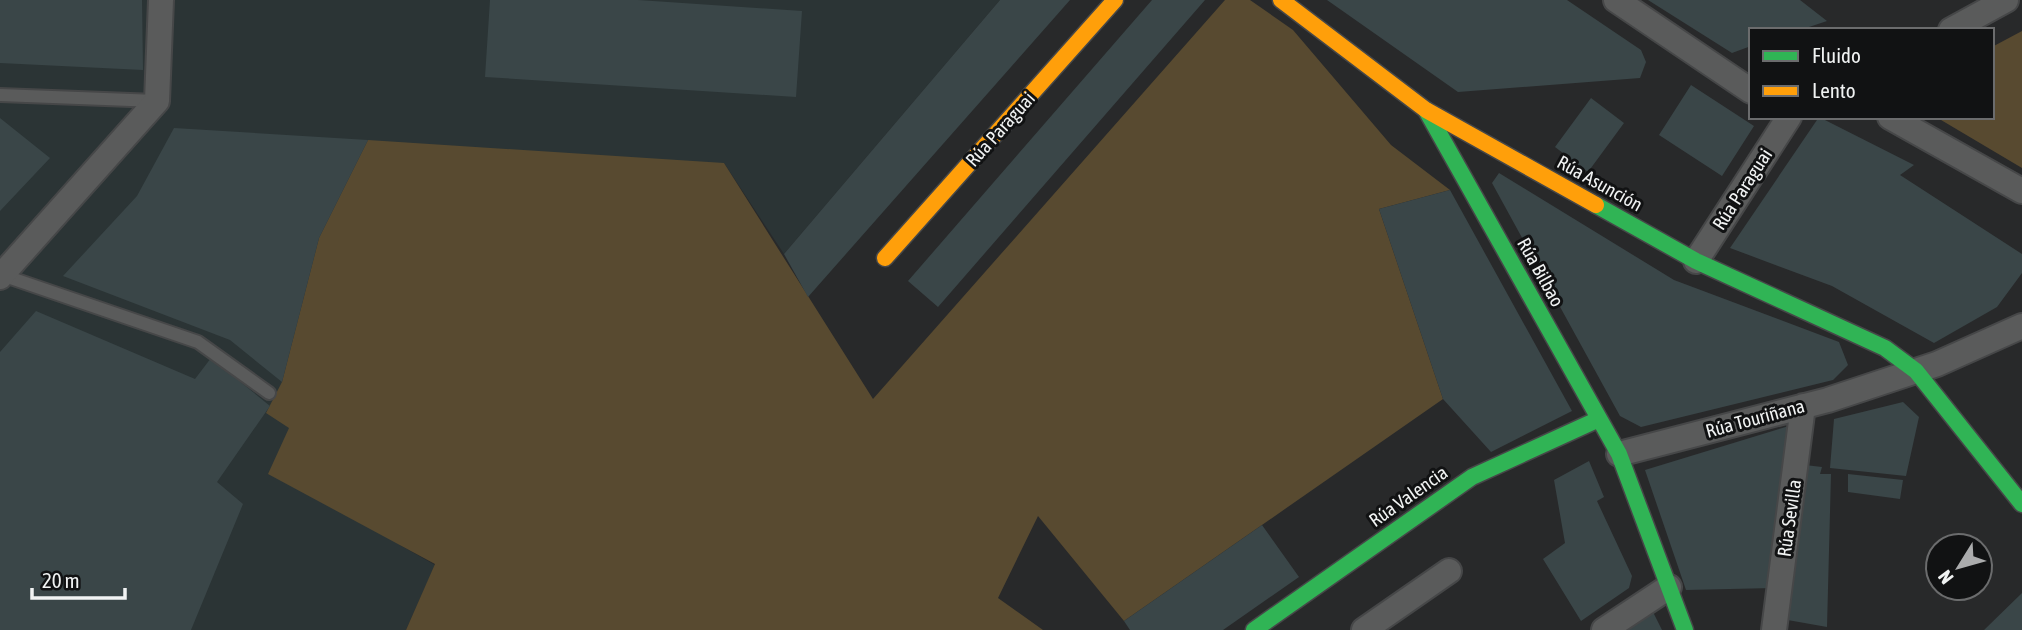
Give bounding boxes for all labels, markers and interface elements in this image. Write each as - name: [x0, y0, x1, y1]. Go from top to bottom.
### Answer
- legend: [1749, 28, 1994, 119]
- text: Fluido: [1812, 43, 1861, 67]
- text: Lento: [1812, 78, 1856, 102]
- street label: Rúa Paraguai: [961, 87, 1039, 171]
- street label: Rúa Paraguai: [1708, 144, 1776, 234]
- street label: Rúa Asunción: [1554, 151, 1646, 215]
- street label: Rúa Bilbao: [1513, 234, 1569, 310]
- street label: Rúa Touriñana: [1703, 394, 1807, 442]
- street label: Rúa Valencia: [1365, 461, 1451, 531]
- street label: Rúa Sevilla: [1773, 478, 1805, 558]
- north arrow: [1924, 532, 1994, 602]
- scale bar: [32, 556, 124, 600]
- text: N: [1933, 566, 1958, 588]
- text: 20 m: [42, 568, 80, 592]

